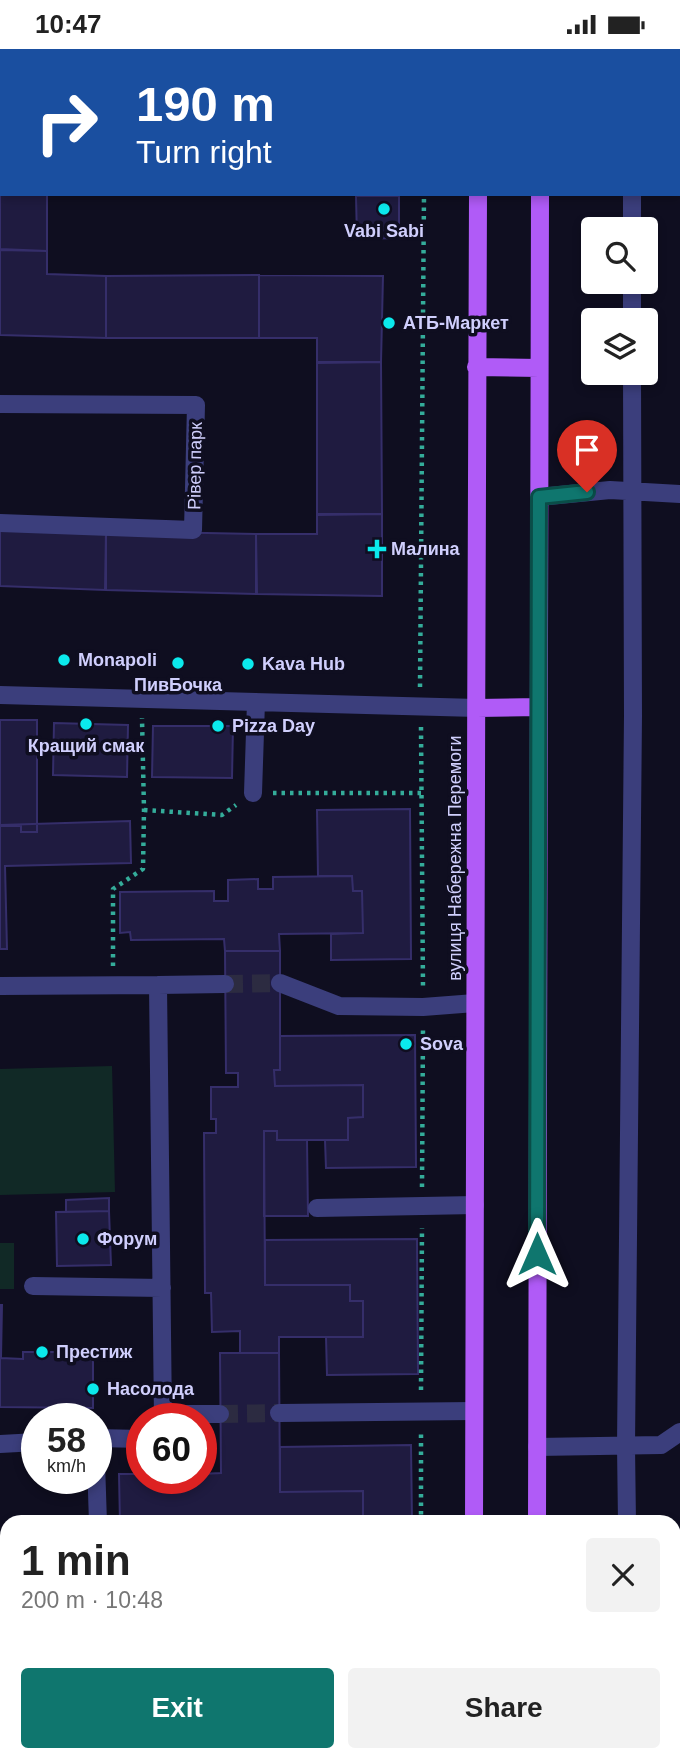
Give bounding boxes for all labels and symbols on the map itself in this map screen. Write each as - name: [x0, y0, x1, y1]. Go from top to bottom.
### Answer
- marker: Vabi Sabi: [376, 201, 392, 217]
- place label: Vabi Sabi: [344, 221, 424, 241]
- place label: АТБ-Маркет: [403, 313, 509, 333]
- marker: АТБ-Маркет: [381, 315, 397, 331]
- pin: [557, 420, 617, 492]
- street label: Рівер парк: [184, 422, 206, 510]
- place label: Малина: [391, 539, 461, 559]
- marker: Малина: [369, 541, 385, 557]
- place label: Monapoli: [78, 650, 157, 670]
- marker: Monapoli: [56, 652, 72, 668]
- place label: Kava Hub: [262, 654, 345, 674]
- marker: ПивБочка: [170, 655, 186, 671]
- marker: Kava Hub: [240, 656, 256, 672]
- place label: ПивБочка: [134, 675, 223, 695]
- marker: Кращий смак: [78, 716, 94, 732]
- place label: Pizza Day: [232, 716, 315, 736]
- marker: Pizza Day: [210, 718, 226, 734]
- street label: вулиця Набережна Перемоги: [445, 735, 465, 981]
- place label: Кращий смак: [28, 736, 145, 756]
- place label: Sova: [420, 1034, 464, 1054]
- marker: Sova: [398, 1036, 414, 1052]
- position arrow: [500, 1217, 574, 1291]
- place label: Форум: [97, 1229, 157, 1249]
- marker: Форум: [75, 1231, 91, 1247]
- place label: Престиж: [56, 1342, 133, 1362]
- marker: Престиж: [34, 1344, 50, 1360]
- place label: Насолода: [107, 1379, 195, 1399]
- marker: Насолода: [85, 1381, 101, 1397]
- speed limit sign: 60: [126, 1403, 217, 1494]

